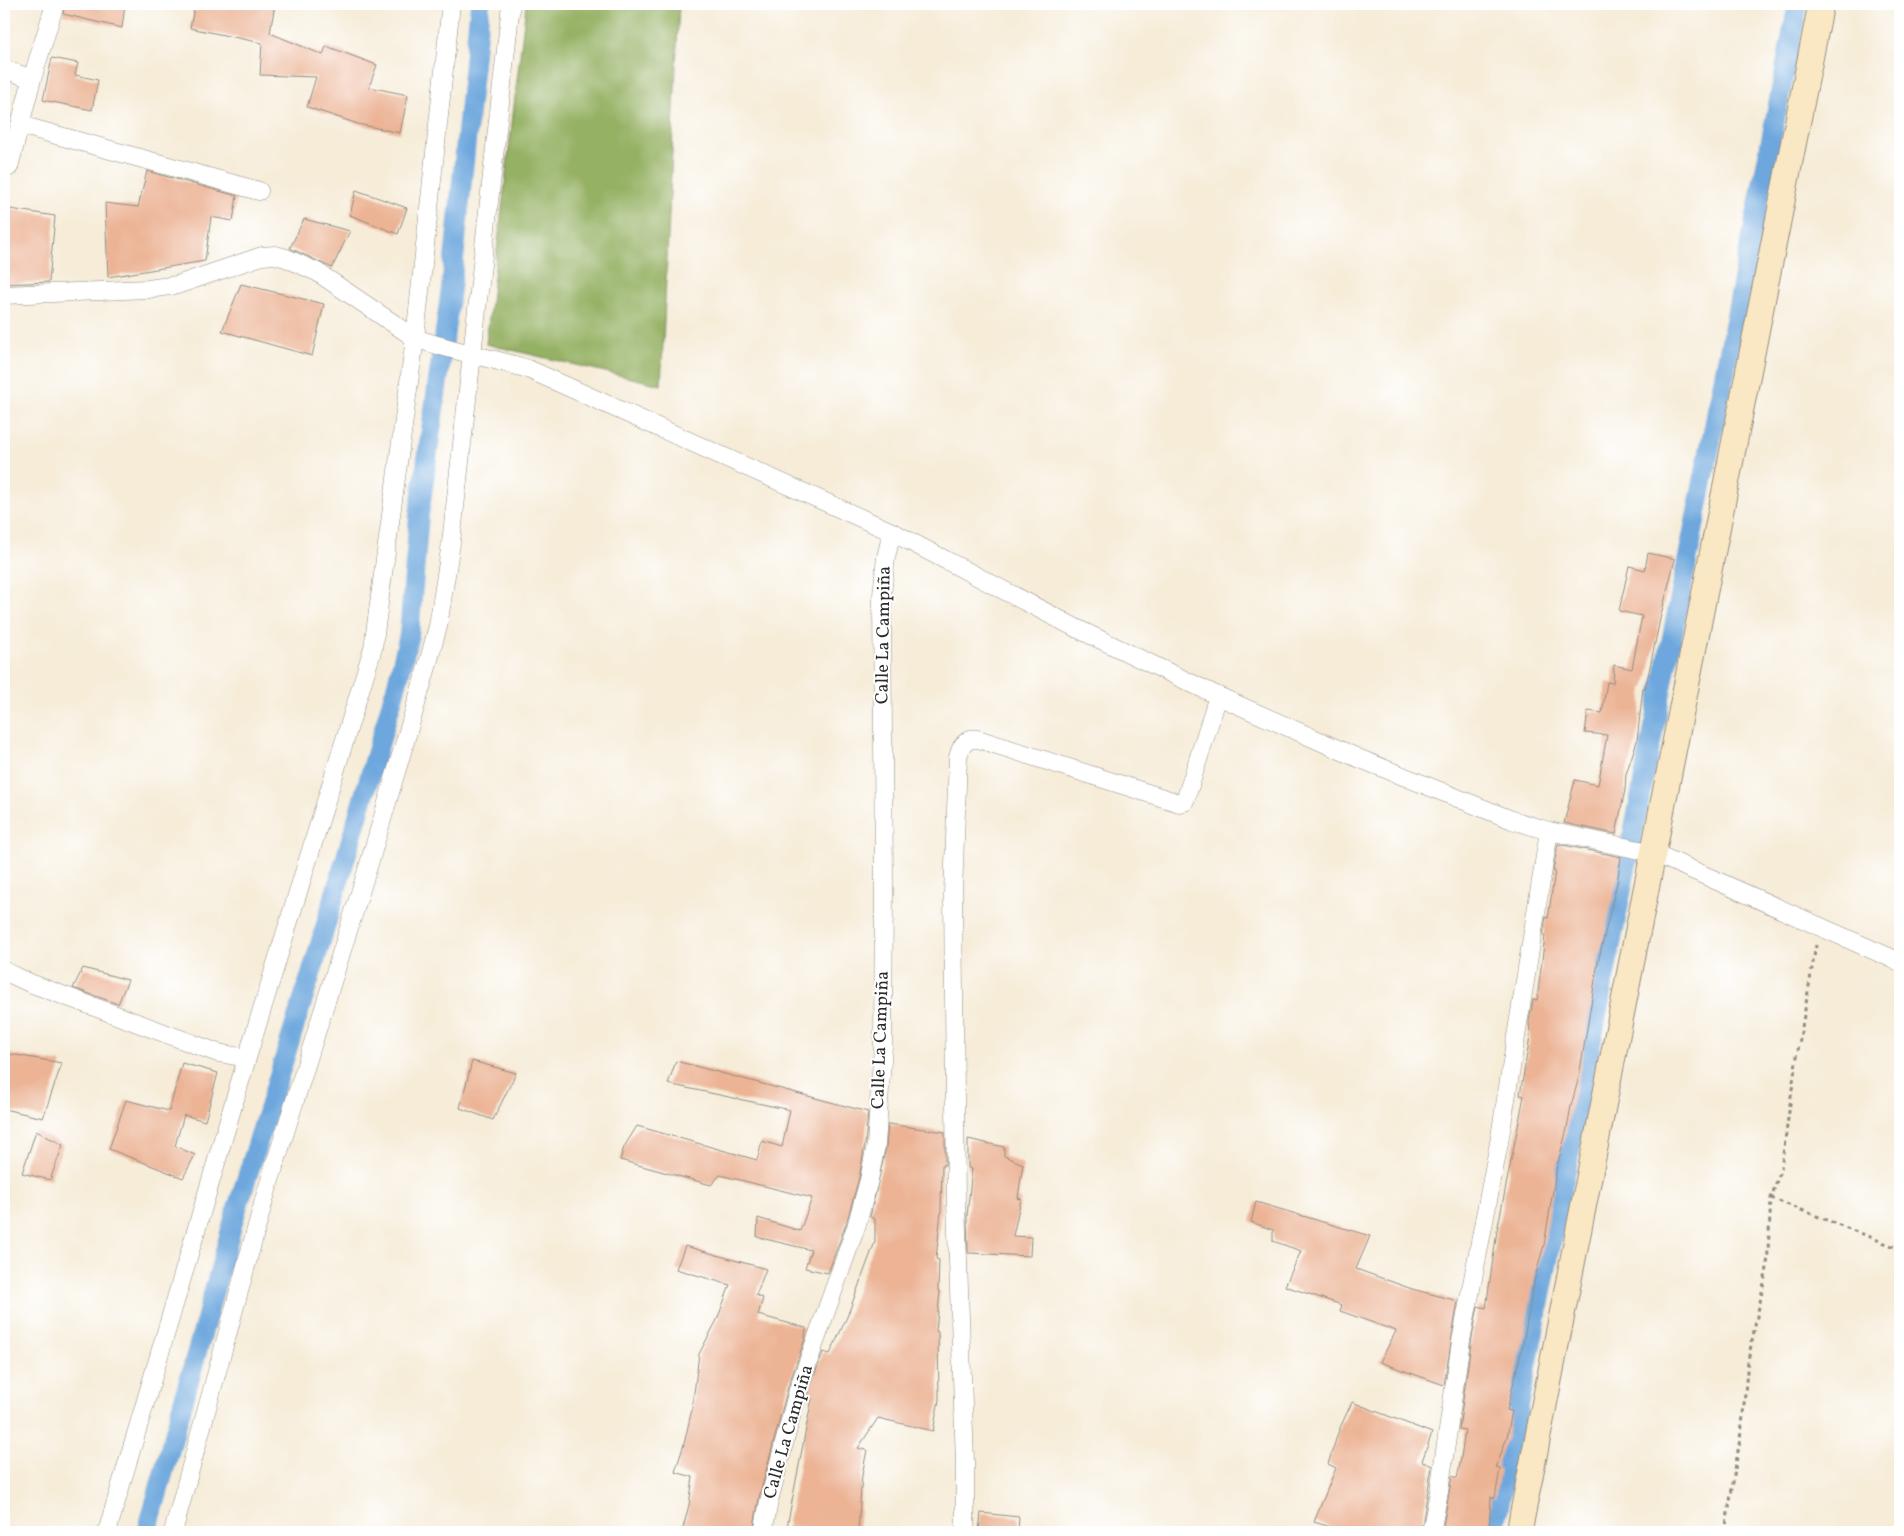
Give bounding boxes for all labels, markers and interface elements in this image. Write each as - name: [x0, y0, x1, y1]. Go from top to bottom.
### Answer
- street label: Calle La Campiña: [870, 566, 898, 704]
- street label: Calle La Campiña: [866, 970, 896, 1110]
- street label: Calle La Campiña: [758, 1362, 820, 1502]

